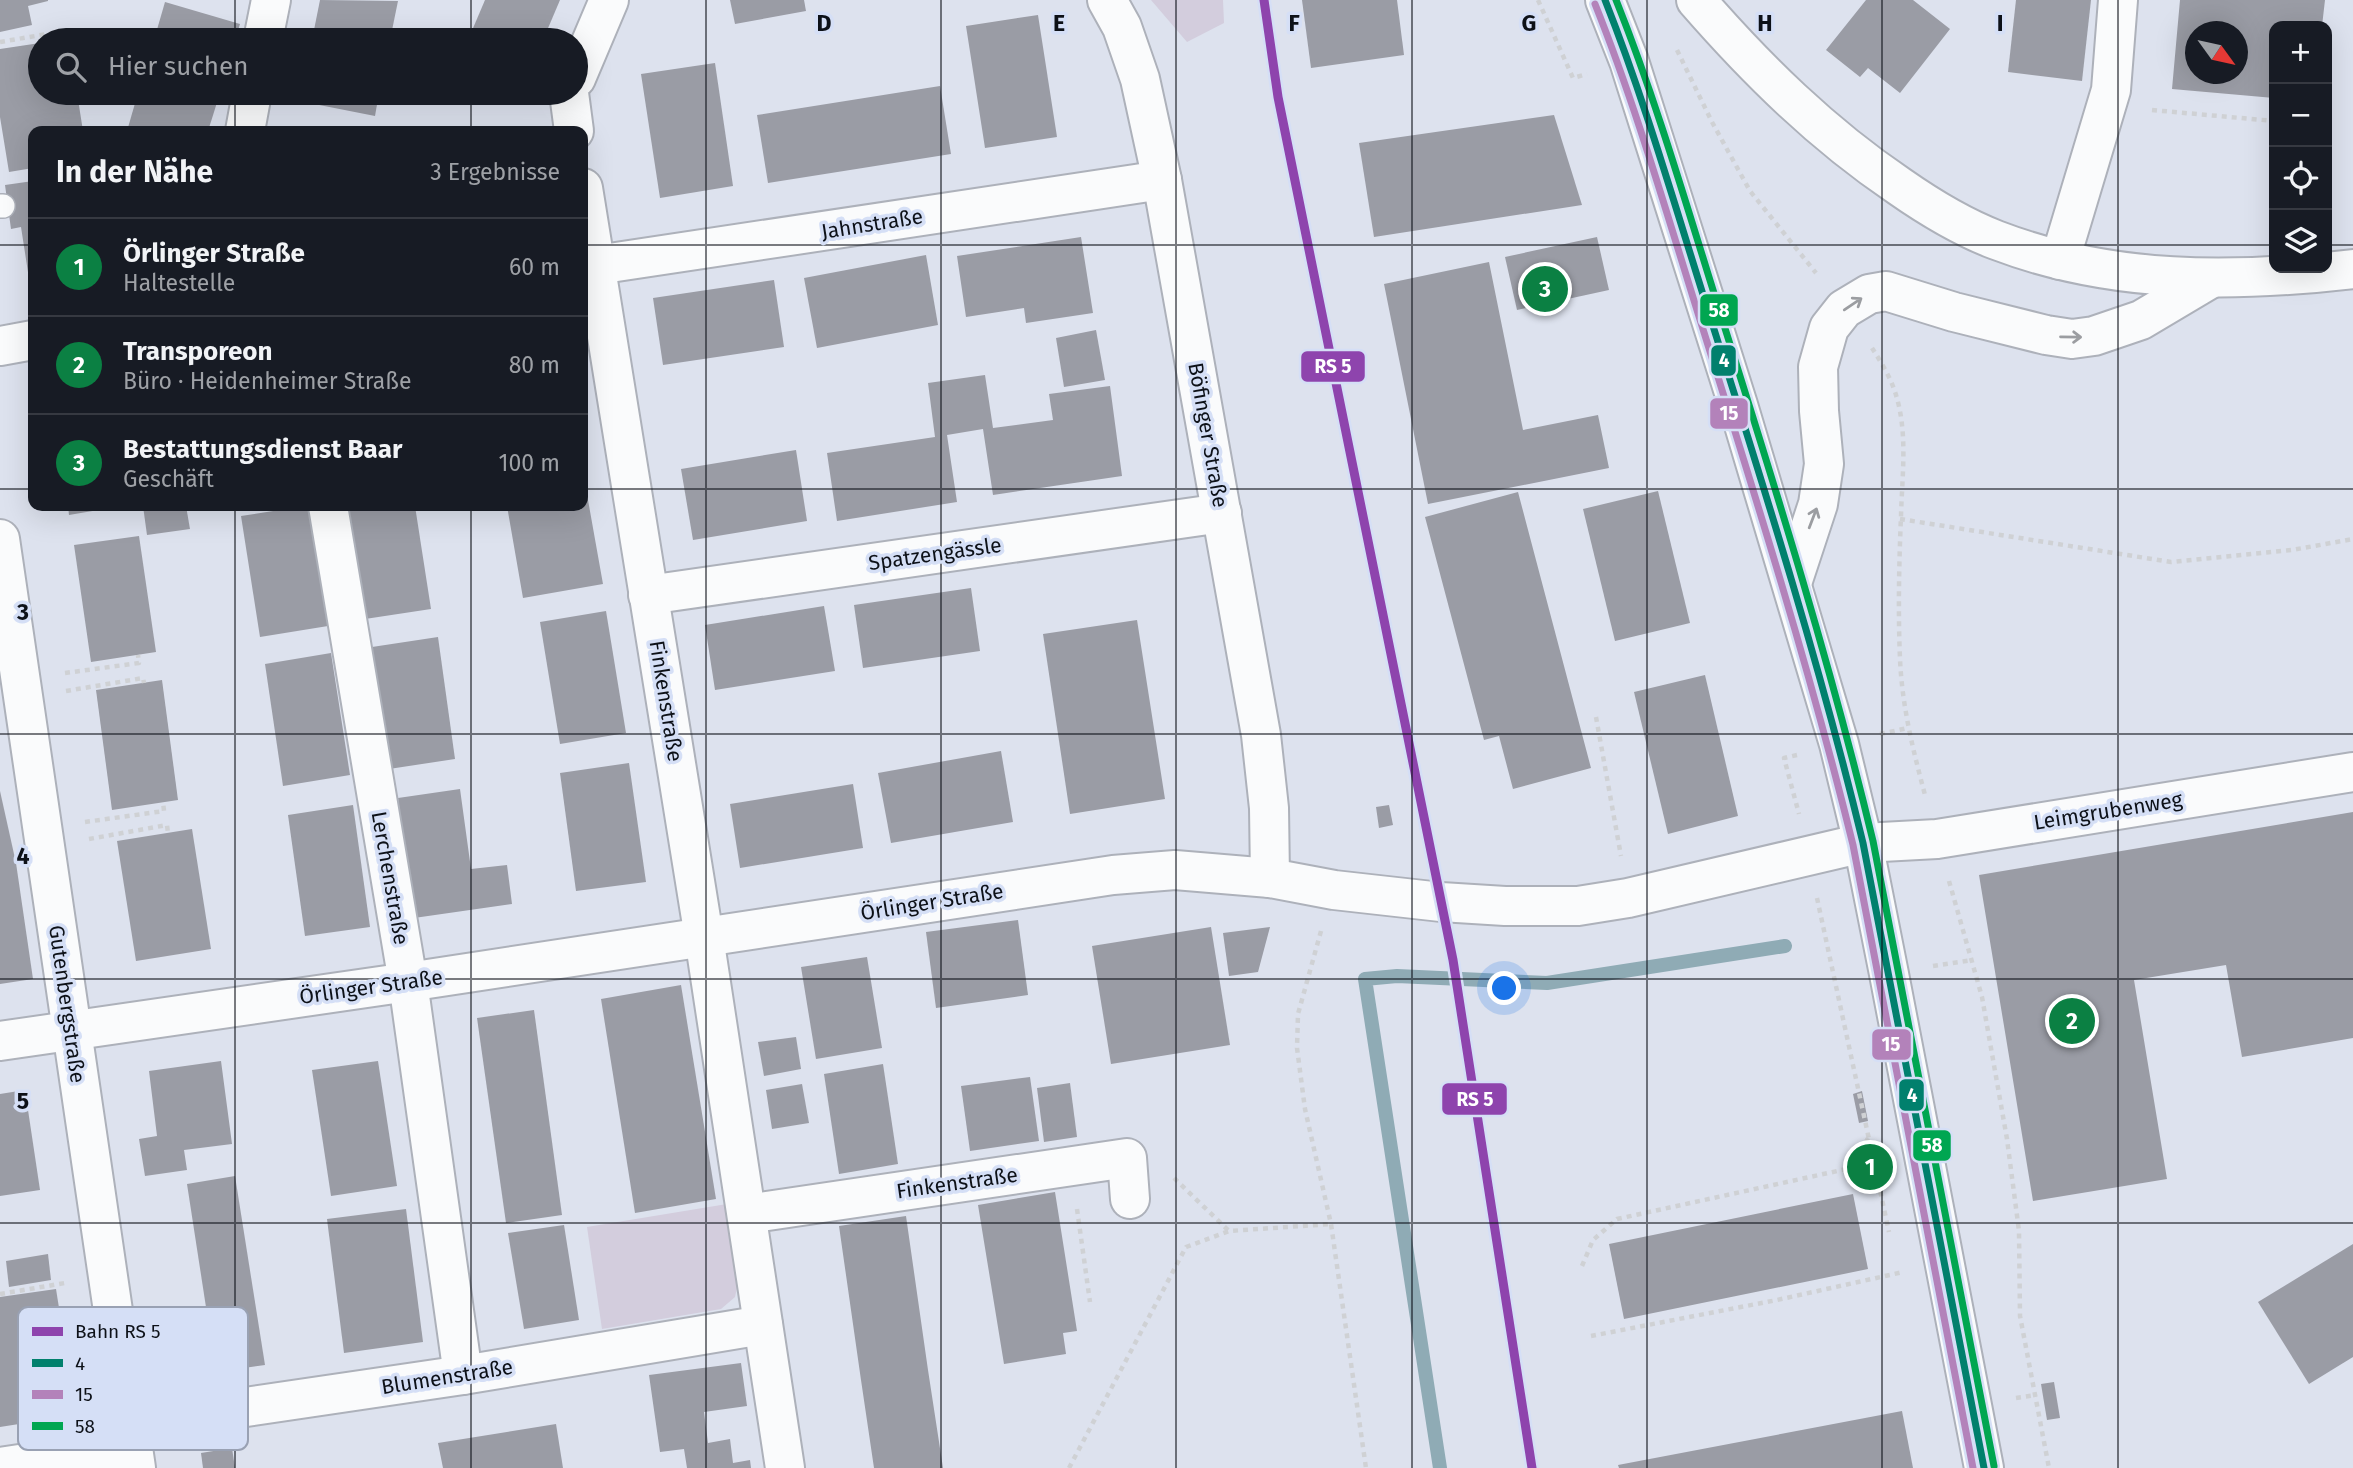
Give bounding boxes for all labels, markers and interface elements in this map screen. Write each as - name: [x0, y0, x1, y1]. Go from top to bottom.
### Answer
- text: D: [817, 9, 832, 37]
- text: E: [1053, 9, 1065, 37]
- text: F: [1288, 9, 1300, 37]
- text: G: [1522, 9, 1536, 37]
- text: H: [1757, 9, 1773, 37]
- text: I: [1997, 9, 2003, 37]
- north arrow: [2185, 21, 2248, 84]
- map controls: [2269, 21, 2332, 273]
- button: +: [2269, 21, 2332, 84]
- search box: [28, 28, 588, 105]
- icon: search: [52, 48, 90, 86]
- text: Hier suchen: [108, 51, 248, 82]
- button: −: [2269, 84, 2332, 147]
- button: locate: [2269, 147, 2332, 210]
- text: In der Nähe: [56, 154, 213, 190]
- text: 3 Ergebnisse: [430, 158, 560, 186]
- street label: Jahnstraße: [819, 203, 925, 245]
- button: layers: [2269, 210, 2332, 273]
- text: Örlinger Straße: [123, 238, 305, 269]
- text: 1: [74, 253, 84, 281]
- text: 60 m: [509, 253, 560, 281]
- pin: 3: [1522, 263, 1568, 315]
- text: Haltestelle: [123, 269, 235, 297]
- line badge: 58: [1699, 293, 1739, 327]
- one-way arrow: [1843, 297, 1862, 311]
- text: 58: [1708, 299, 1730, 322]
- one-way arrow: [2059, 330, 2082, 344]
- text: Transporeon: [123, 336, 272, 367]
- line badge: 4: [1710, 344, 1737, 377]
- text: 4: [1719, 349, 1730, 372]
- line badge: RS 5: [1300, 350, 1366, 383]
- text: 2: [73, 351, 85, 379]
- text: 80 m: [509, 351, 560, 379]
- text: RS 5: [1314, 355, 1352, 378]
- street label: Böfinger Straße: [1182, 360, 1234, 510]
- text: Büro · Heidenheimer Straße: [123, 367, 411, 395]
- line badge: 15: [1709, 397, 1749, 430]
- text: 15: [1719, 402, 1739, 425]
- text: Bestattungsdienst Baar: [123, 434, 402, 465]
- text: 3: [73, 449, 85, 477]
- text: 100 m: [499, 449, 560, 477]
- text: Geschäft: [123, 465, 214, 493]
- one-way arrow: [1807, 507, 1820, 529]
- street label: Spatzengässle: [867, 532, 1003, 576]
- text: 3: [16, 598, 29, 626]
- street label: Finkenstraße: [644, 639, 688, 763]
- street label: Leimgrubenweg: [2032, 786, 2184, 836]
- street label: Lerchenstraße: [365, 809, 415, 947]
- text: 4: [17, 842, 30, 870]
- street label: Örlinger Straße: [859, 878, 1005, 926]
- street label: Gutenbergstraße: [43, 923, 91, 1085]
- street label: Örlinger Straße: [298, 964, 444, 1010]
- your location: [1487, 971, 1521, 1005]
- pin: 2: [2049, 995, 2095, 1047]
- line badge: 15: [1871, 1028, 1912, 1061]
- text: 15: [1881, 1033, 1901, 1056]
- line badge: 4: [1898, 1078, 1925, 1112]
- line badge: RS 5: [1441, 1082, 1508, 1116]
- text: 4: [1907, 1084, 1918, 1107]
- text: 5: [17, 1087, 29, 1115]
- text: RS 5: [1456, 1088, 1494, 1111]
- line badge: 58: [1912, 1129, 1952, 1162]
- text: 58: [1921, 1134, 1943, 1157]
- pin: 1: [1847, 1141, 1893, 1193]
- street label: Finkenstraße: [895, 1162, 1019, 1204]
- legend: [18, 1307, 248, 1450]
- text: Bahn RS 5: [75, 1320, 160, 1343]
- text: 4: [75, 1352, 85, 1375]
- street label: Blumenstraße: [379, 1354, 515, 1400]
- text: 15: [75, 1383, 93, 1406]
- text: 58: [75, 1415, 95, 1438]

